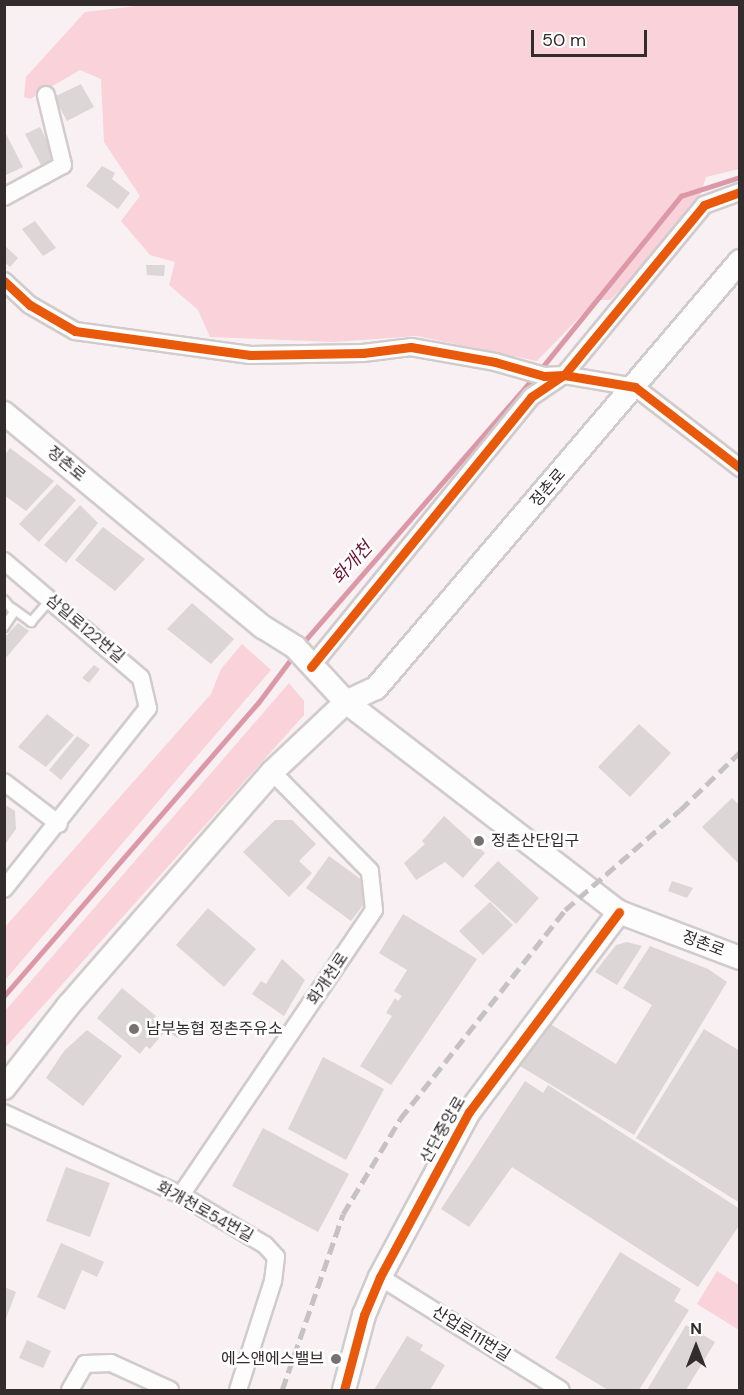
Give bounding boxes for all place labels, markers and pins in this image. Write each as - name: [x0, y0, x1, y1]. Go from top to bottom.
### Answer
- place label: 정촌산단입구: [491, 831, 579, 851]
- marker: 정촌산단입구: [472, 834, 486, 848]
- place label: 남부농협 정촌주유소: [146, 1019, 283, 1039]
- marker: 남부농협 정촌주유소: [127, 1022, 141, 1036]
- place label: 에스앤에스밸브: [221, 1349, 324, 1369]
- marker: 에스앤에스밸브: [329, 1352, 343, 1366]

